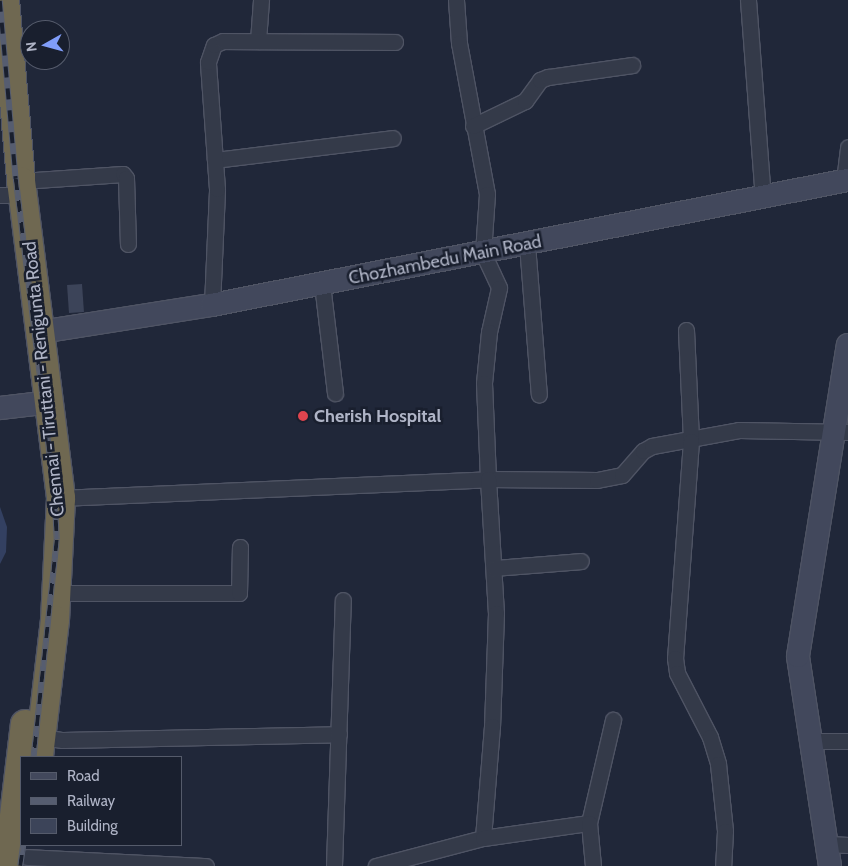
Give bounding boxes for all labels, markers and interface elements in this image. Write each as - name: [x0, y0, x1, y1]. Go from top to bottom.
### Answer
- north arrow: [20, 20, 70, 70]
- text: N: [22, 41, 41, 53]
- street label: Chozhambedu Main Road: [347, 231, 543, 289]
- street label: Chennai - Tiruttani - Renigunta Road: [19, 240, 69, 518]
- place label: Cherish Hospital: [314, 405, 441, 427]
- marker: Cherish Hospital: [296, 409, 310, 423]
- legend: [20, 756, 182, 846]
- text: Road: [67, 767, 100, 785]
- text: Railway: [67, 792, 115, 810]
- text: Building: [67, 817, 118, 835]

